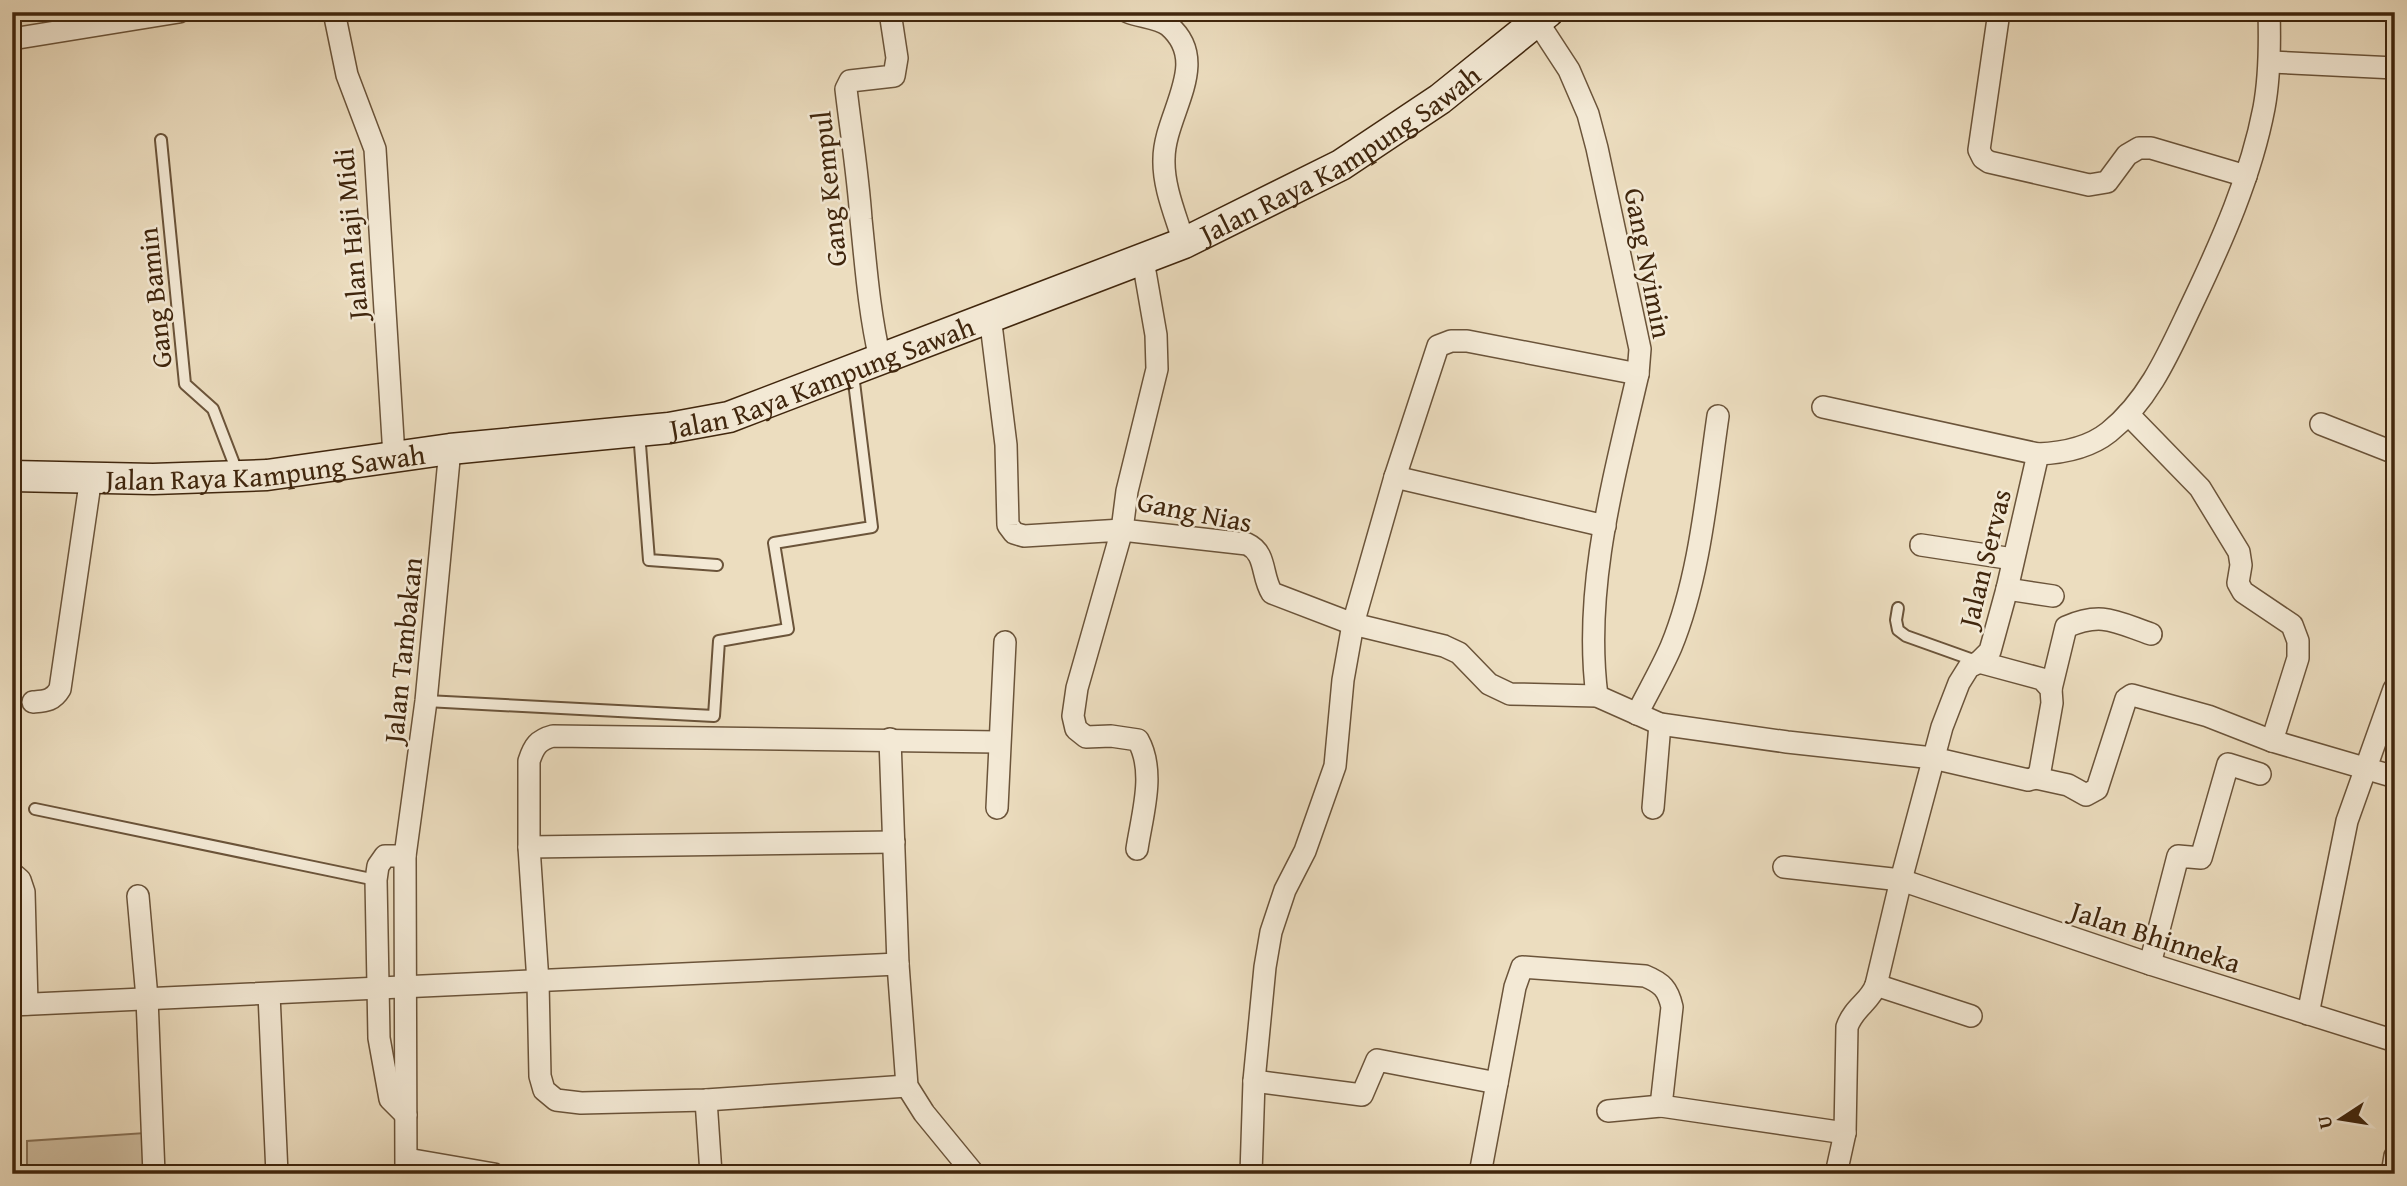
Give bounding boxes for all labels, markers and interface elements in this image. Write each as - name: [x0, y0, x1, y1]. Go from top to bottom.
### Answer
- street label: Jalan Raya Kampung Sawah: [1190, 54, 1489, 254]
- street label: Gang Kempul: [799, 109, 857, 269]
- street label: Jalan Haji Midi: [322, 146, 378, 324]
- street label: Gang Nyimin: [1614, 184, 1684, 342]
- street label: Gang Bamin: [126, 225, 182, 370]
- street label: Jalan Raya Kampung Sawah: [663, 305, 980, 449]
- street label: Jalan Raya Kampung Sawah: [102, 432, 428, 500]
- street label: Gang Nias: [1134, 480, 1256, 542]
- street label: Jalan Servas: [1946, 485, 2021, 634]
- street label: Jalan Tambakan: [372, 555, 432, 748]
- street label: Jalan Bhinneka: [2063, 888, 2247, 983]
- north arrow: [2306, 1084, 2376, 1154]
- text: U: [2309, 1113, 2339, 1132]

